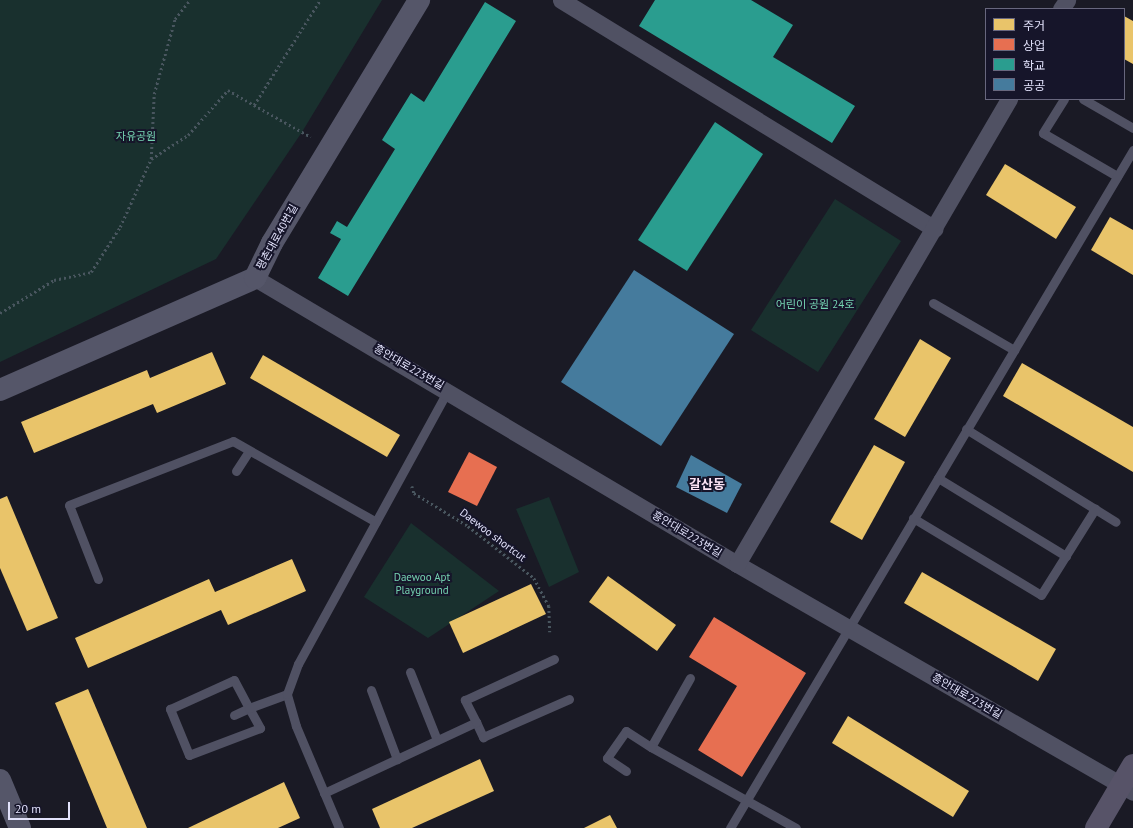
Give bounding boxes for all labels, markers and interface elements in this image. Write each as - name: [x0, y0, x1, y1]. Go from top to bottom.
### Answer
- legend: [985, 8, 1125, 100]
- text: 주거: [1023, 18, 1045, 33]
- text: 상업: [1023, 38, 1045, 53]
- text: 학교: [1023, 58, 1045, 73]
- text: 공공: [1023, 78, 1045, 93]
- park label: 자유공원: [116, 129, 156, 143]
- street label: 평촌대로40번길: [254, 202, 300, 272]
- park label: 어린이 공원 24호: [776, 297, 854, 311]
- street label: 흥안대로223번길: [372, 342, 446, 392]
- district label: 갈산동: [689, 477, 725, 493]
- street label: Daewoo shortcut: [457, 506, 529, 564]
- street label: 흥안대로223번길: [650, 508, 724, 560]
- park label: Daewoo Apt Playground: [394, 571, 450, 597]
- street label: 흥안대로223번길: [930, 671, 1004, 721]
- scale bar: [10, 794, 72, 820]
- text: 20 m: [15, 801, 41, 816]

